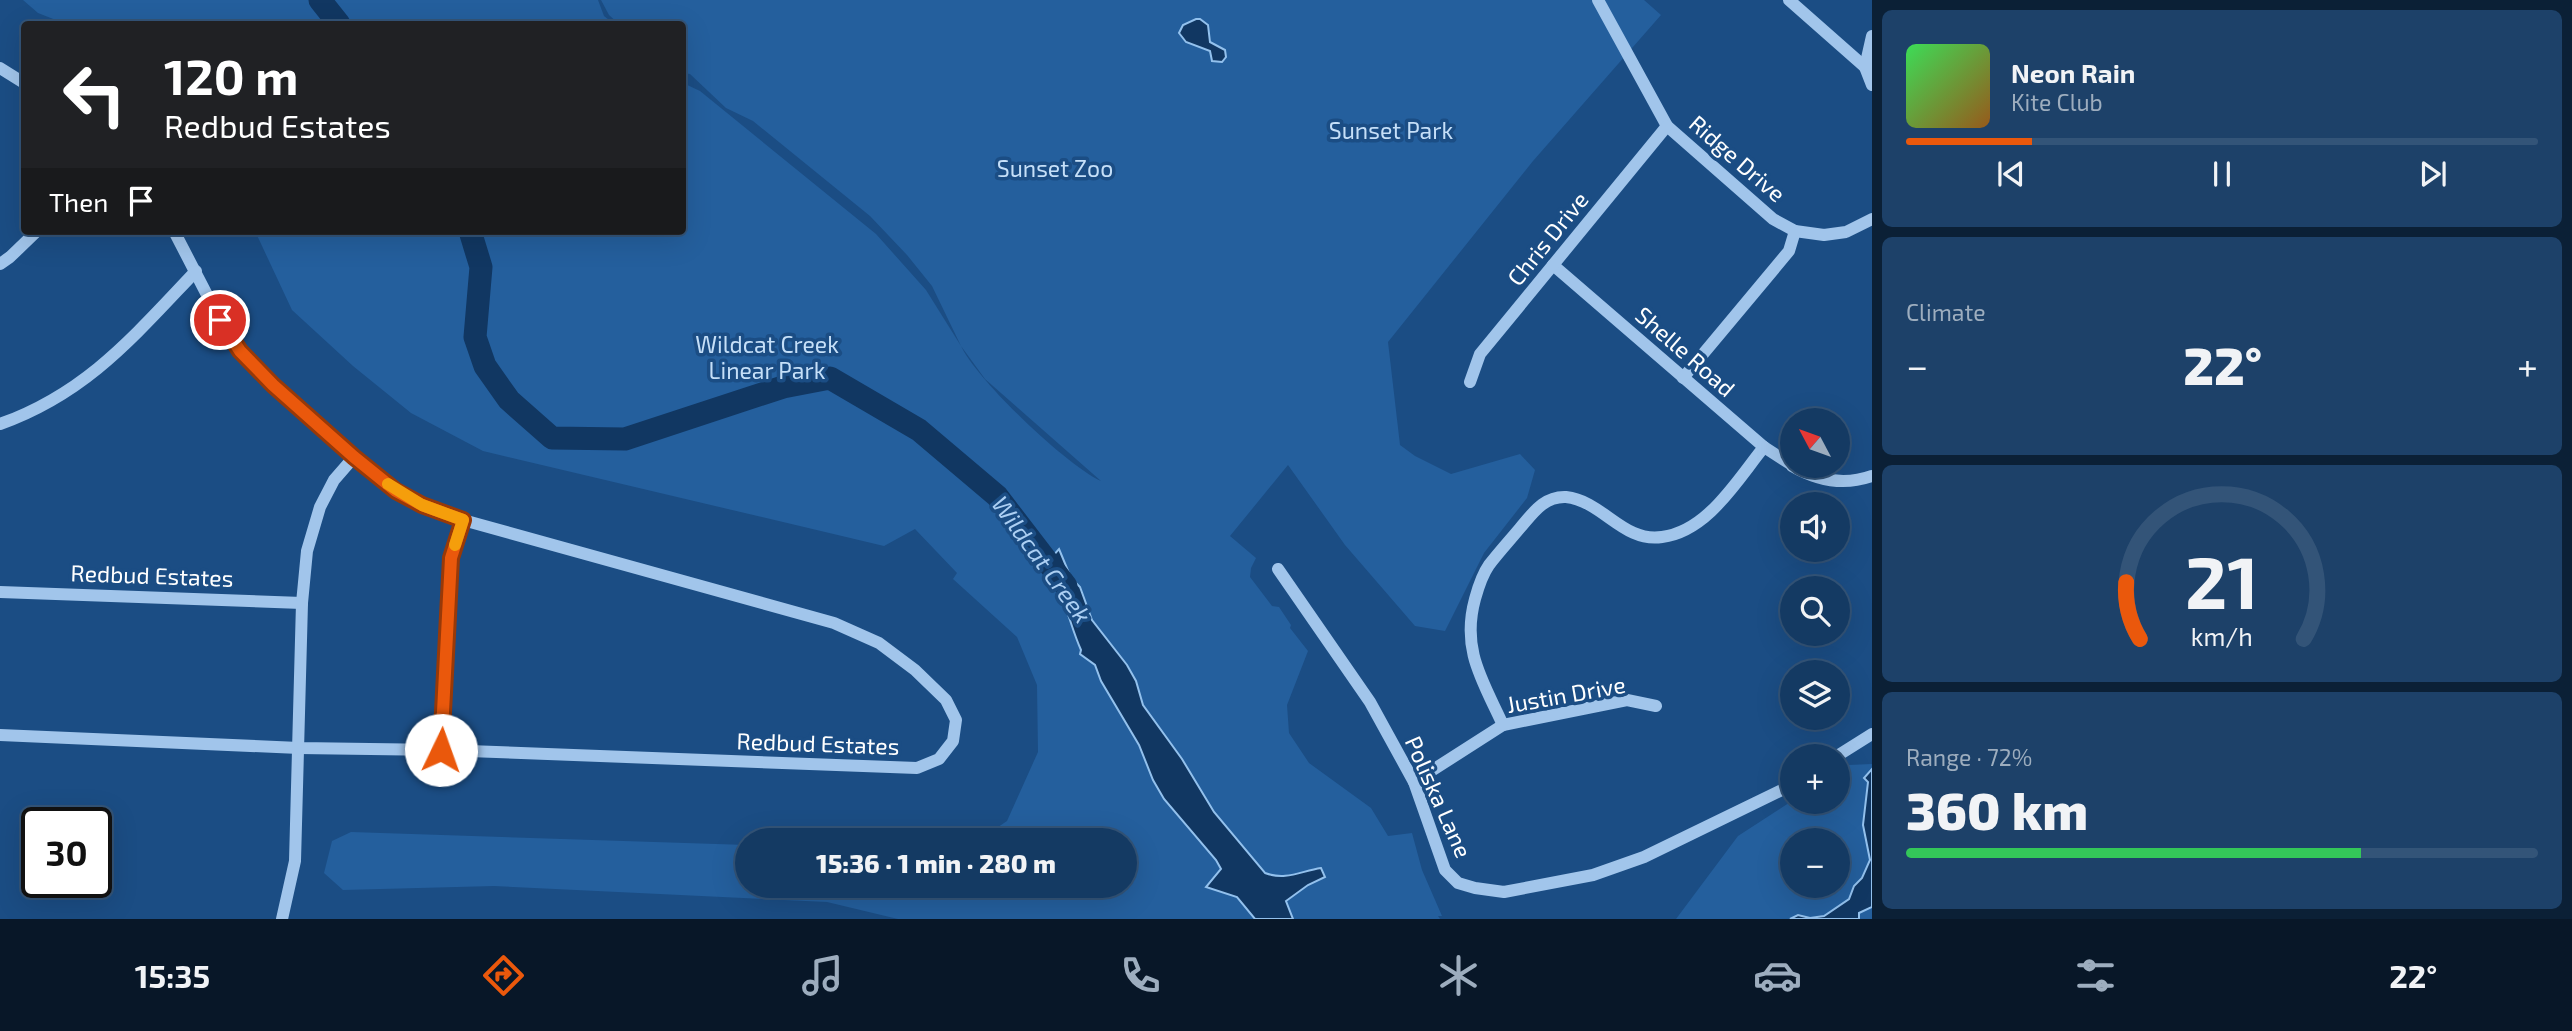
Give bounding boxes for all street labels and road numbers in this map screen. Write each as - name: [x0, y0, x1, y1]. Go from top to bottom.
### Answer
- street label: Ridge Drive: [1684, 109, 1791, 207]
- street label: Chris Drive: [1501, 186, 1594, 291]
- street label: Shelle Road: [1630, 300, 1741, 402]
- street label: Redbud Estates: [70, 558, 234, 592]
- street label: Justin Drive: [1504, 670, 1627, 718]
- street label: Redbud Estates: [736, 726, 900, 760]
- street label: Poliska Lane: [1400, 731, 1478, 862]

